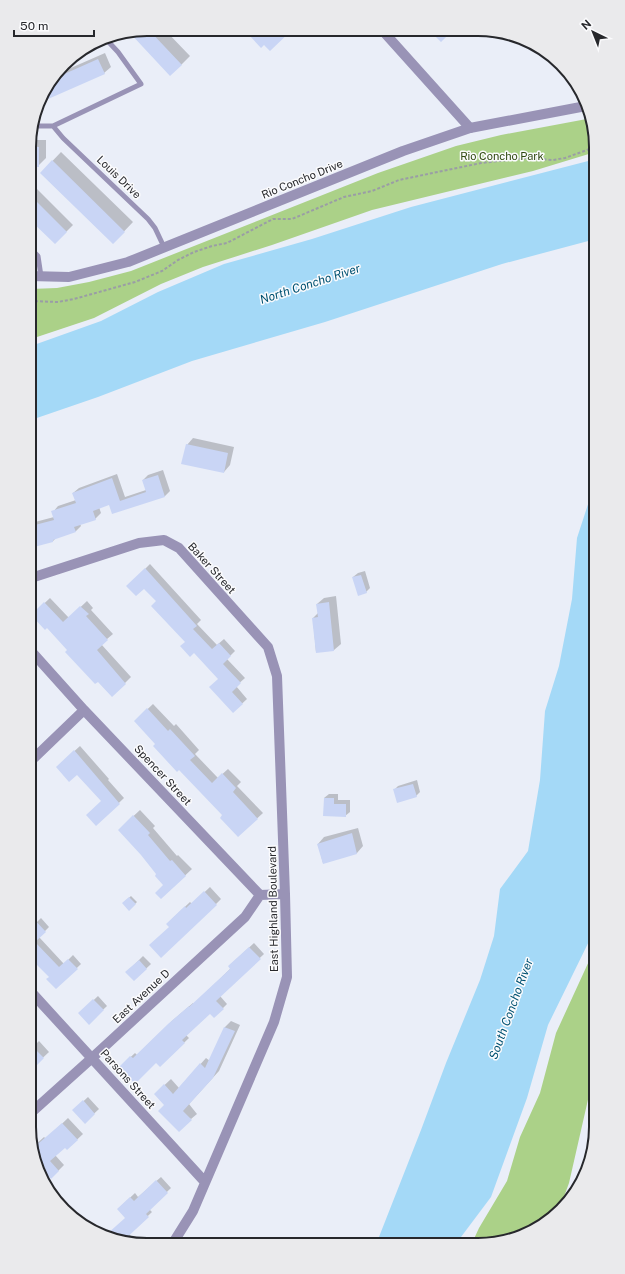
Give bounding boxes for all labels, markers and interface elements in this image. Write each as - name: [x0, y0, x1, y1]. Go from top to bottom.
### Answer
- scale bar: [14, 12, 94, 38]
- north arrow: [573, 12, 613, 52]
- text: N: [579, 17, 593, 32]
- text: 50 m: [20, 19, 48, 33]
- park label: Rio Concho Park: [460, 150, 544, 162]
- street label: Louis Drive: [95, 153, 143, 201]
- street label: Rio Concho Drive: [260, 157, 344, 201]
- water label: North Concho River: [258, 261, 362, 307]
- street label: Baker Street: [186, 540, 238, 596]
- street label: Spencer Street: [132, 742, 194, 808]
- street label: East Highland Boulevard: [266, 846, 280, 972]
- water label: South Concho River: [486, 956, 536, 1061]
- street label: East Avenue D: [110, 966, 172, 1025]
- street label: Parsons Street: [98, 1047, 158, 1111]

